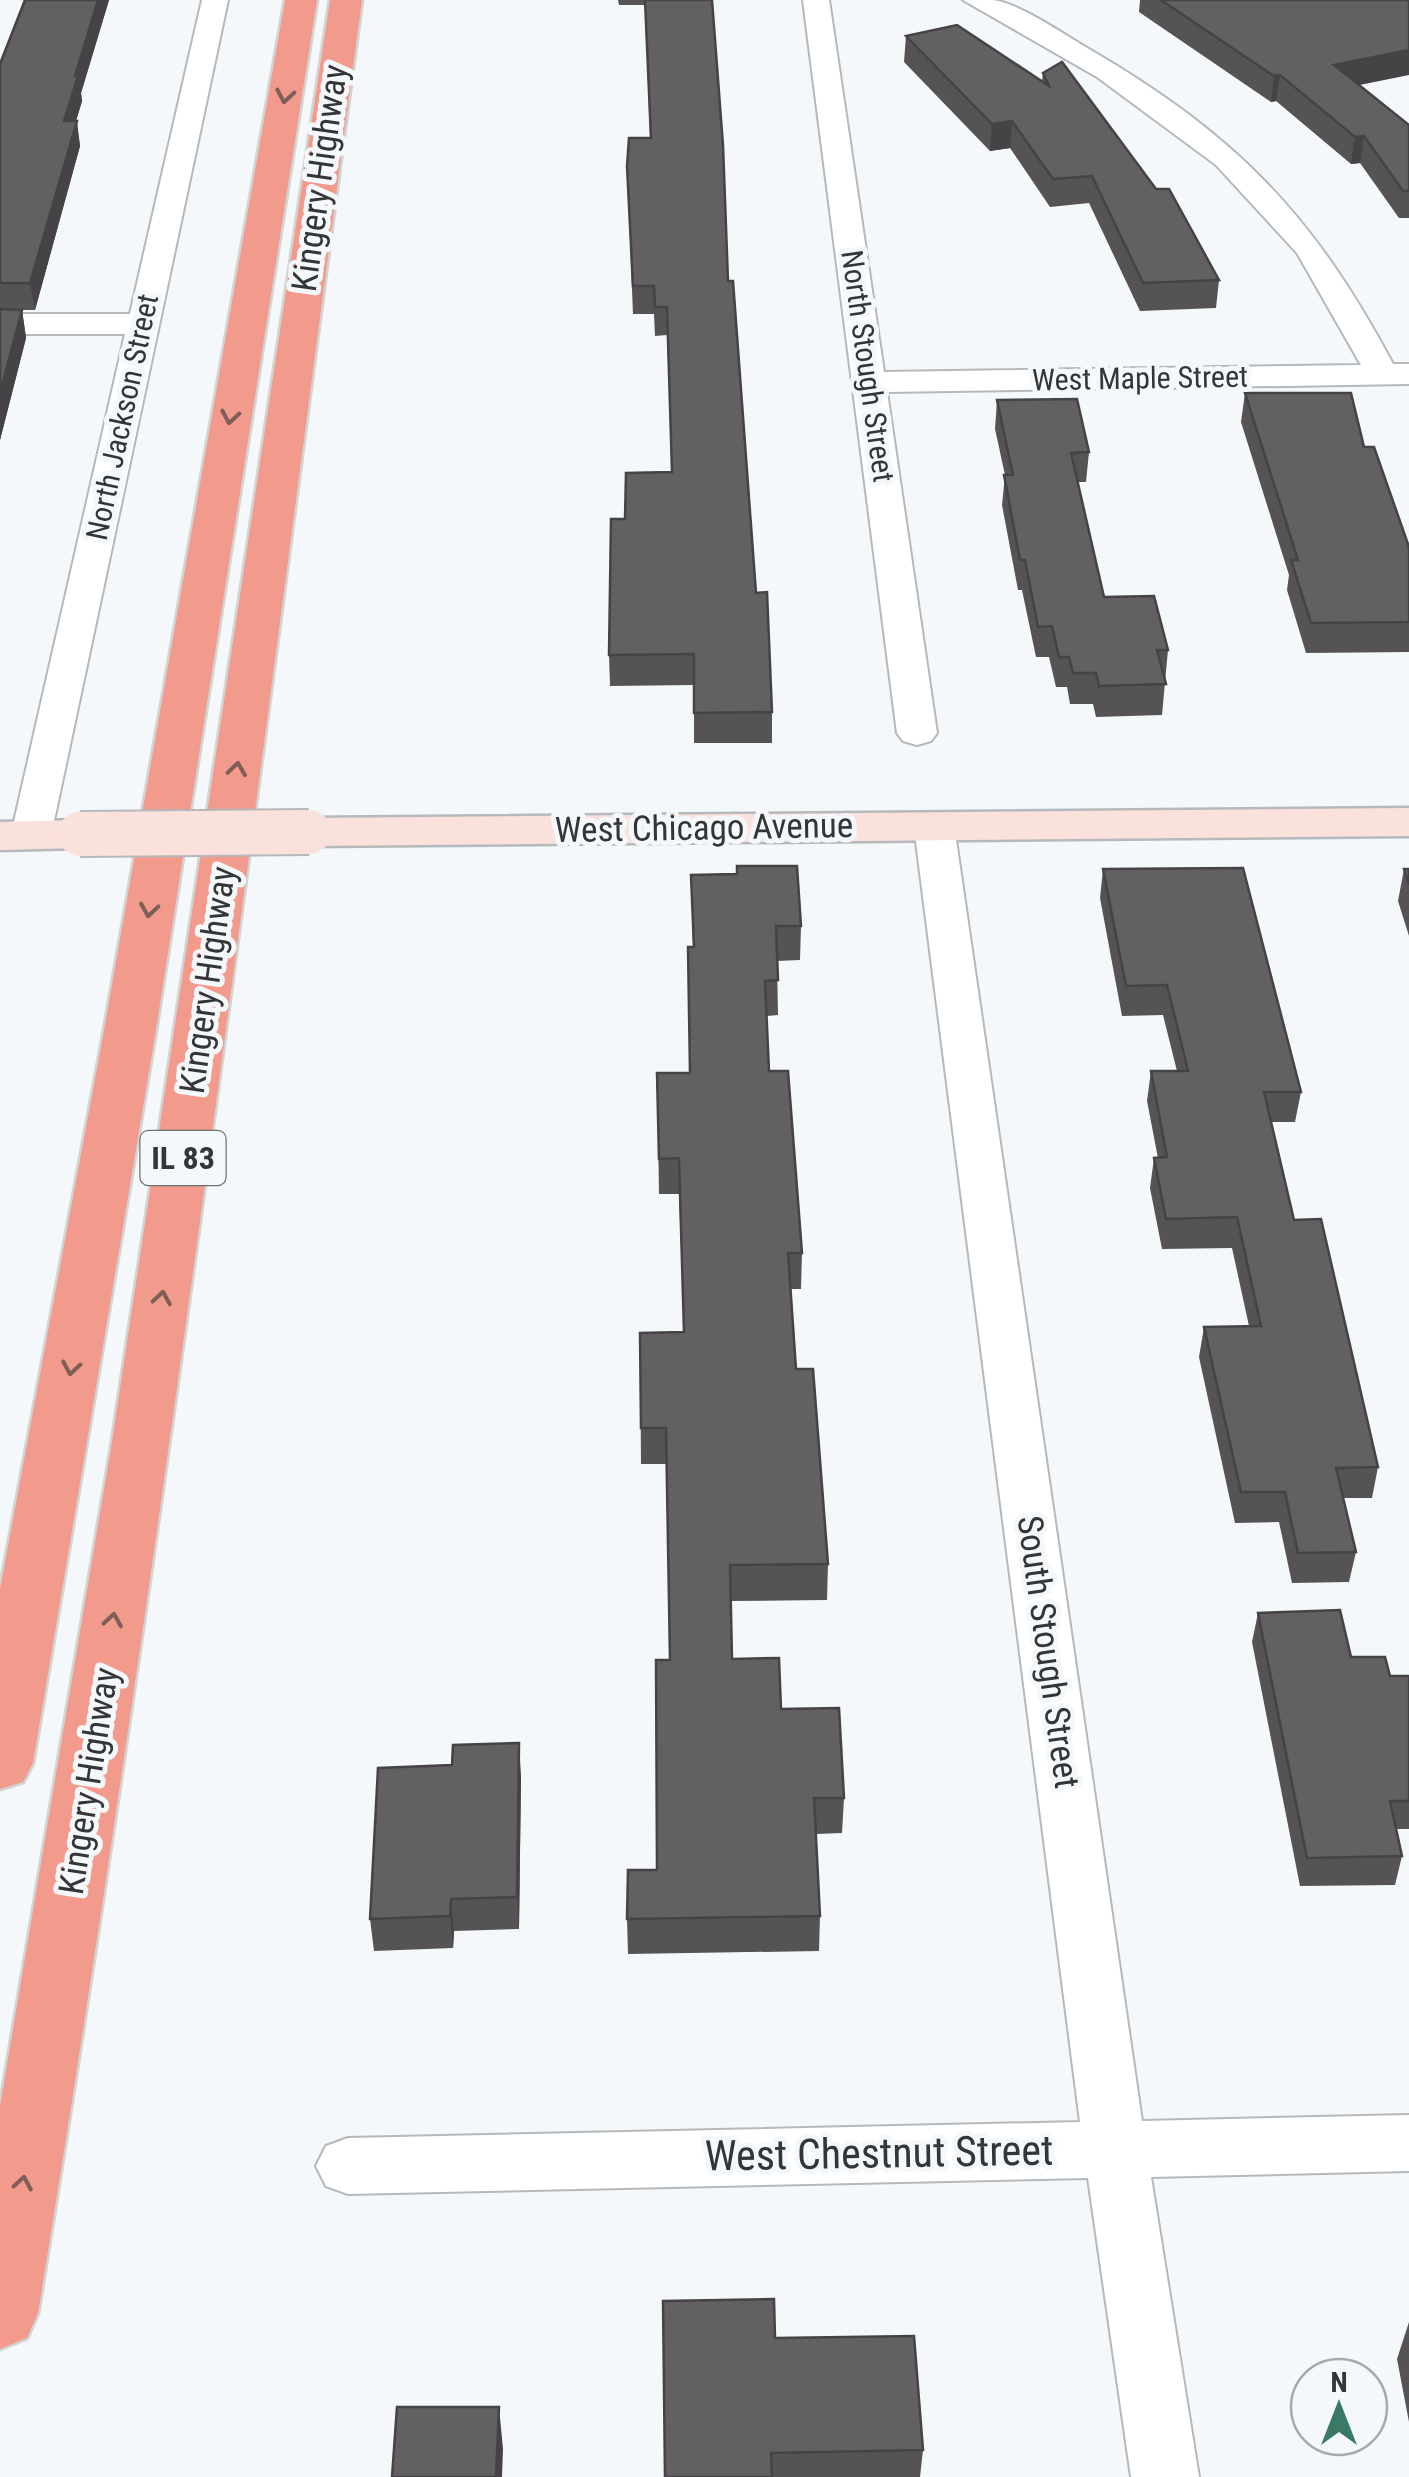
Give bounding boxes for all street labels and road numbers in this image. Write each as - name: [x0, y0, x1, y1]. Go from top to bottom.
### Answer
- street label: Kingery Highway: [284, 62, 356, 294]
- street label: North Stough Street: [834, 248, 902, 484]
- street label: North Jackson Street: [79, 291, 165, 543]
- street label: West Maple Street: [1032, 359, 1248, 397]
- street label: West Chicago Avenue: [555, 805, 853, 851]
- street label: Kingery Highway: [172, 864, 244, 1096]
- road number: IL 83: [140, 1131, 226, 1185]
- street label: South Stough Street: [1009, 1513, 1087, 1791]
- street label: Kingery Highway: [51, 1665, 127, 1897]
- street label: West Chestnut Street: [704, 2125, 1054, 2181]

